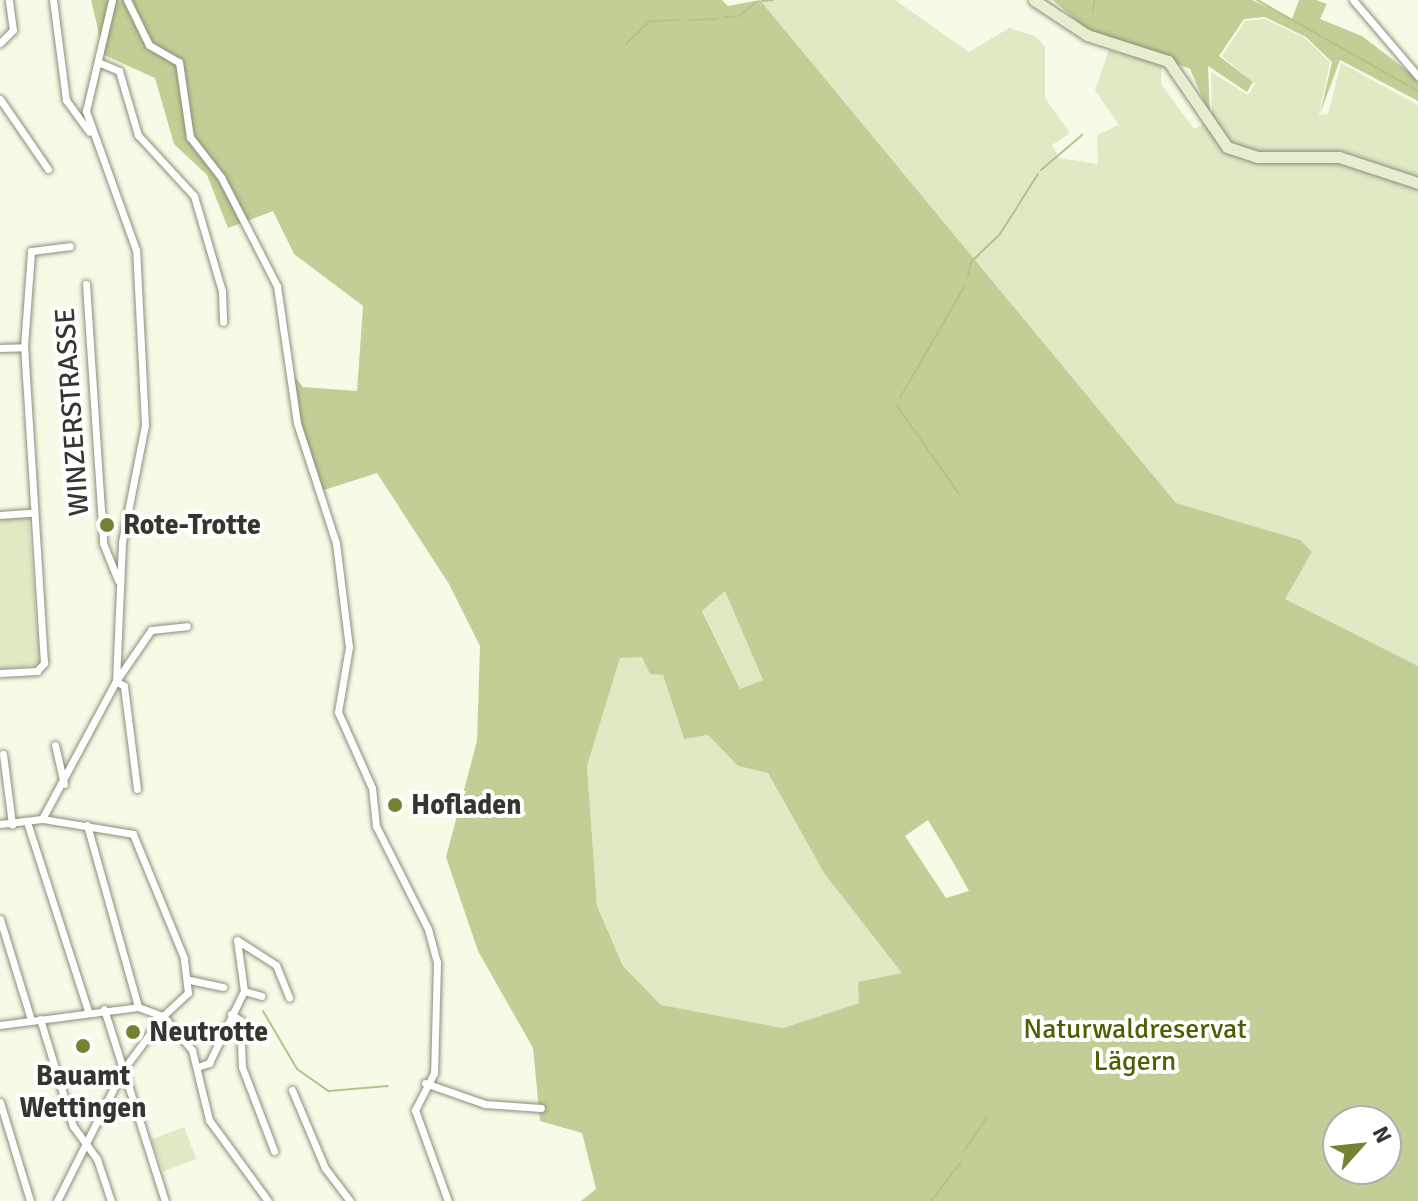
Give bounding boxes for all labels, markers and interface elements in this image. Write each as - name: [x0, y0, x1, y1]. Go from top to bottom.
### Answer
- street label: WINZERSTRASSE: [48, 307, 96, 517]
- place label: Rote-Trotte: [123, 508, 261, 542]
- marker: Rote-Trotte: [98, 516, 116, 534]
- place label: Hofladen: [411, 788, 522, 822]
- marker: Hofladen: [386, 796, 404, 814]
- park label: Naturwaldreservat Lägern: [1023, 1012, 1247, 1078]
- place label: Neutrotte: [149, 1015, 268, 1049]
- marker: Neutrotte: [124, 1023, 142, 1041]
- marker: Bauamt Wettingen: [74, 1037, 92, 1055]
- place label: Bauamt Wettingen: [19, 1059, 147, 1125]
- north arrow: [1322, 1105, 1402, 1185]
- text: N: [1367, 1122, 1398, 1148]

